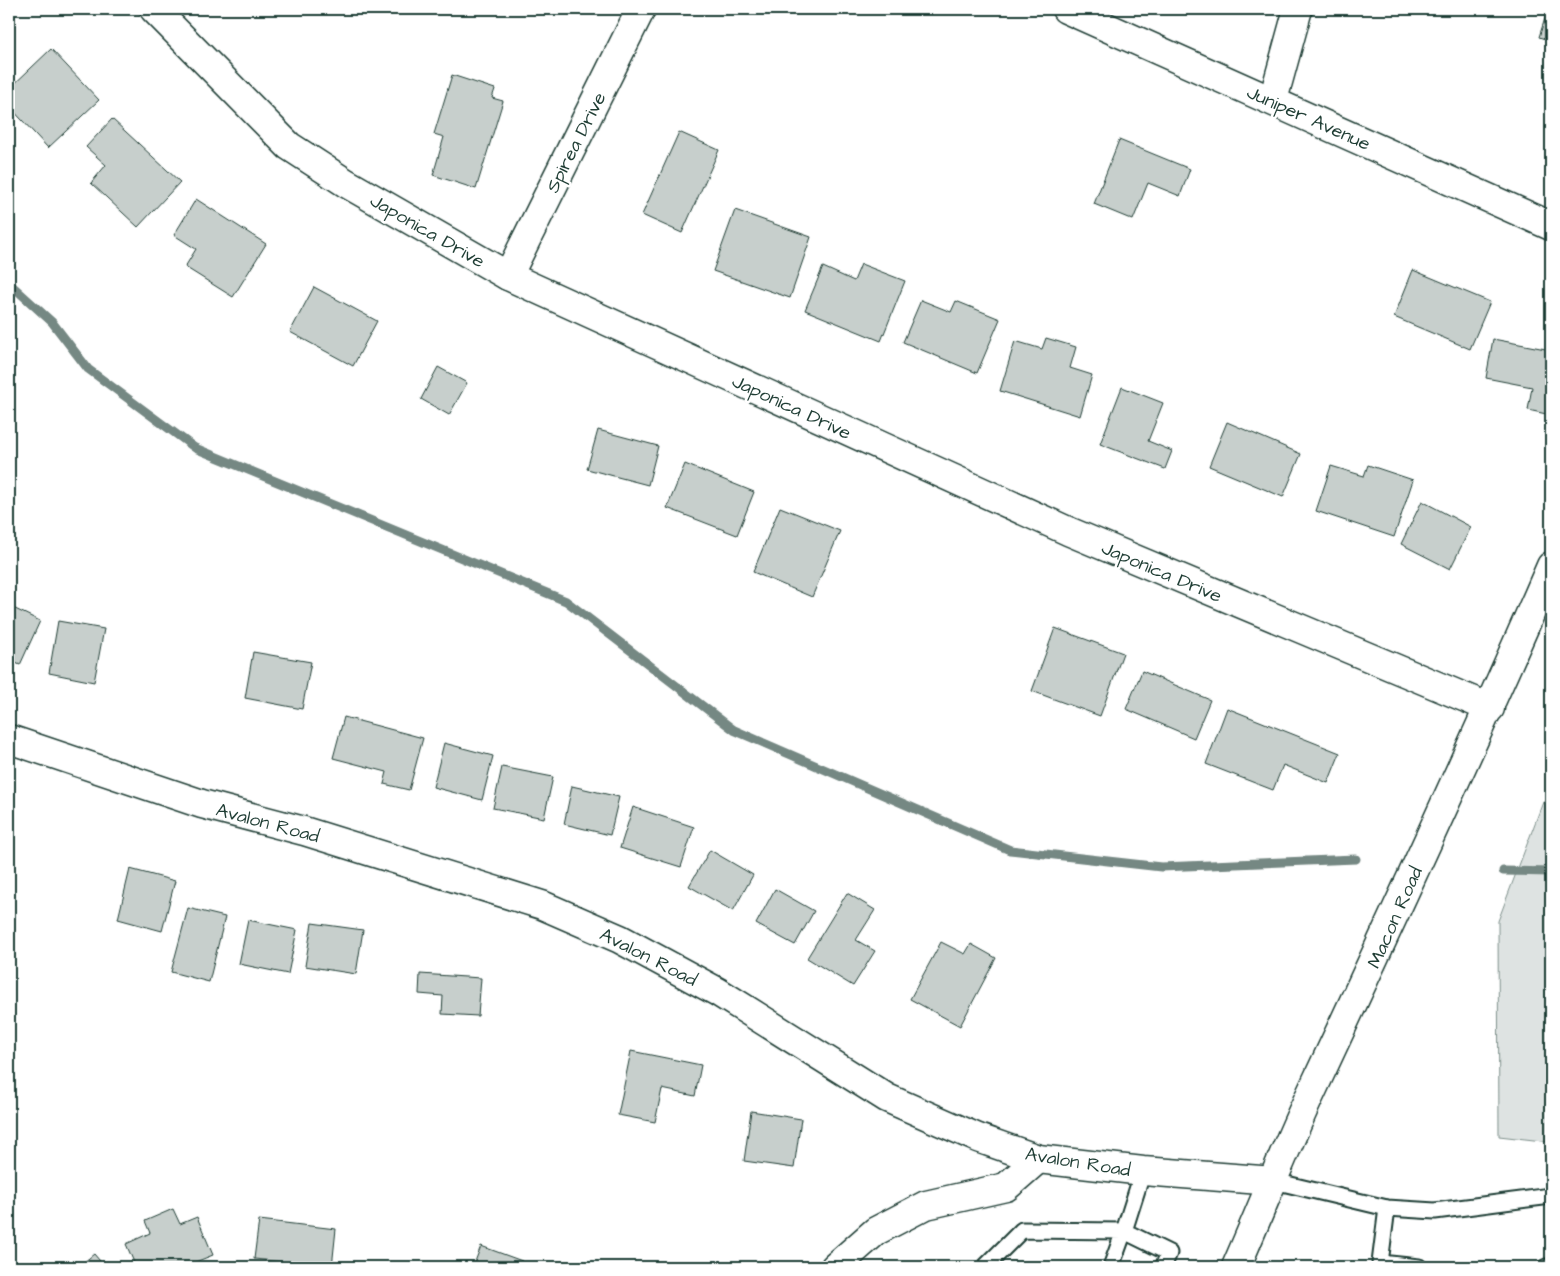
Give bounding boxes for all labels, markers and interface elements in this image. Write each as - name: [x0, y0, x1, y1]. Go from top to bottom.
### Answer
- street label: Juniper Avenue: [1242, 79, 1375, 158]
- street label: Spirea Drive: [539, 88, 613, 198]
- street label: Japonica Drive: [365, 187, 490, 275]
- street label: Japonica Drive: [727, 368, 855, 447]
- street label: Japonica Drive: [1097, 535, 1226, 610]
- street label: Avalon Road: [213, 797, 323, 850]
- street label: Macon Road: [1361, 862, 1430, 973]
- street label: Avalon Road: [595, 921, 702, 994]
- street label: Avalon Road: [1023, 1141, 1133, 1184]

